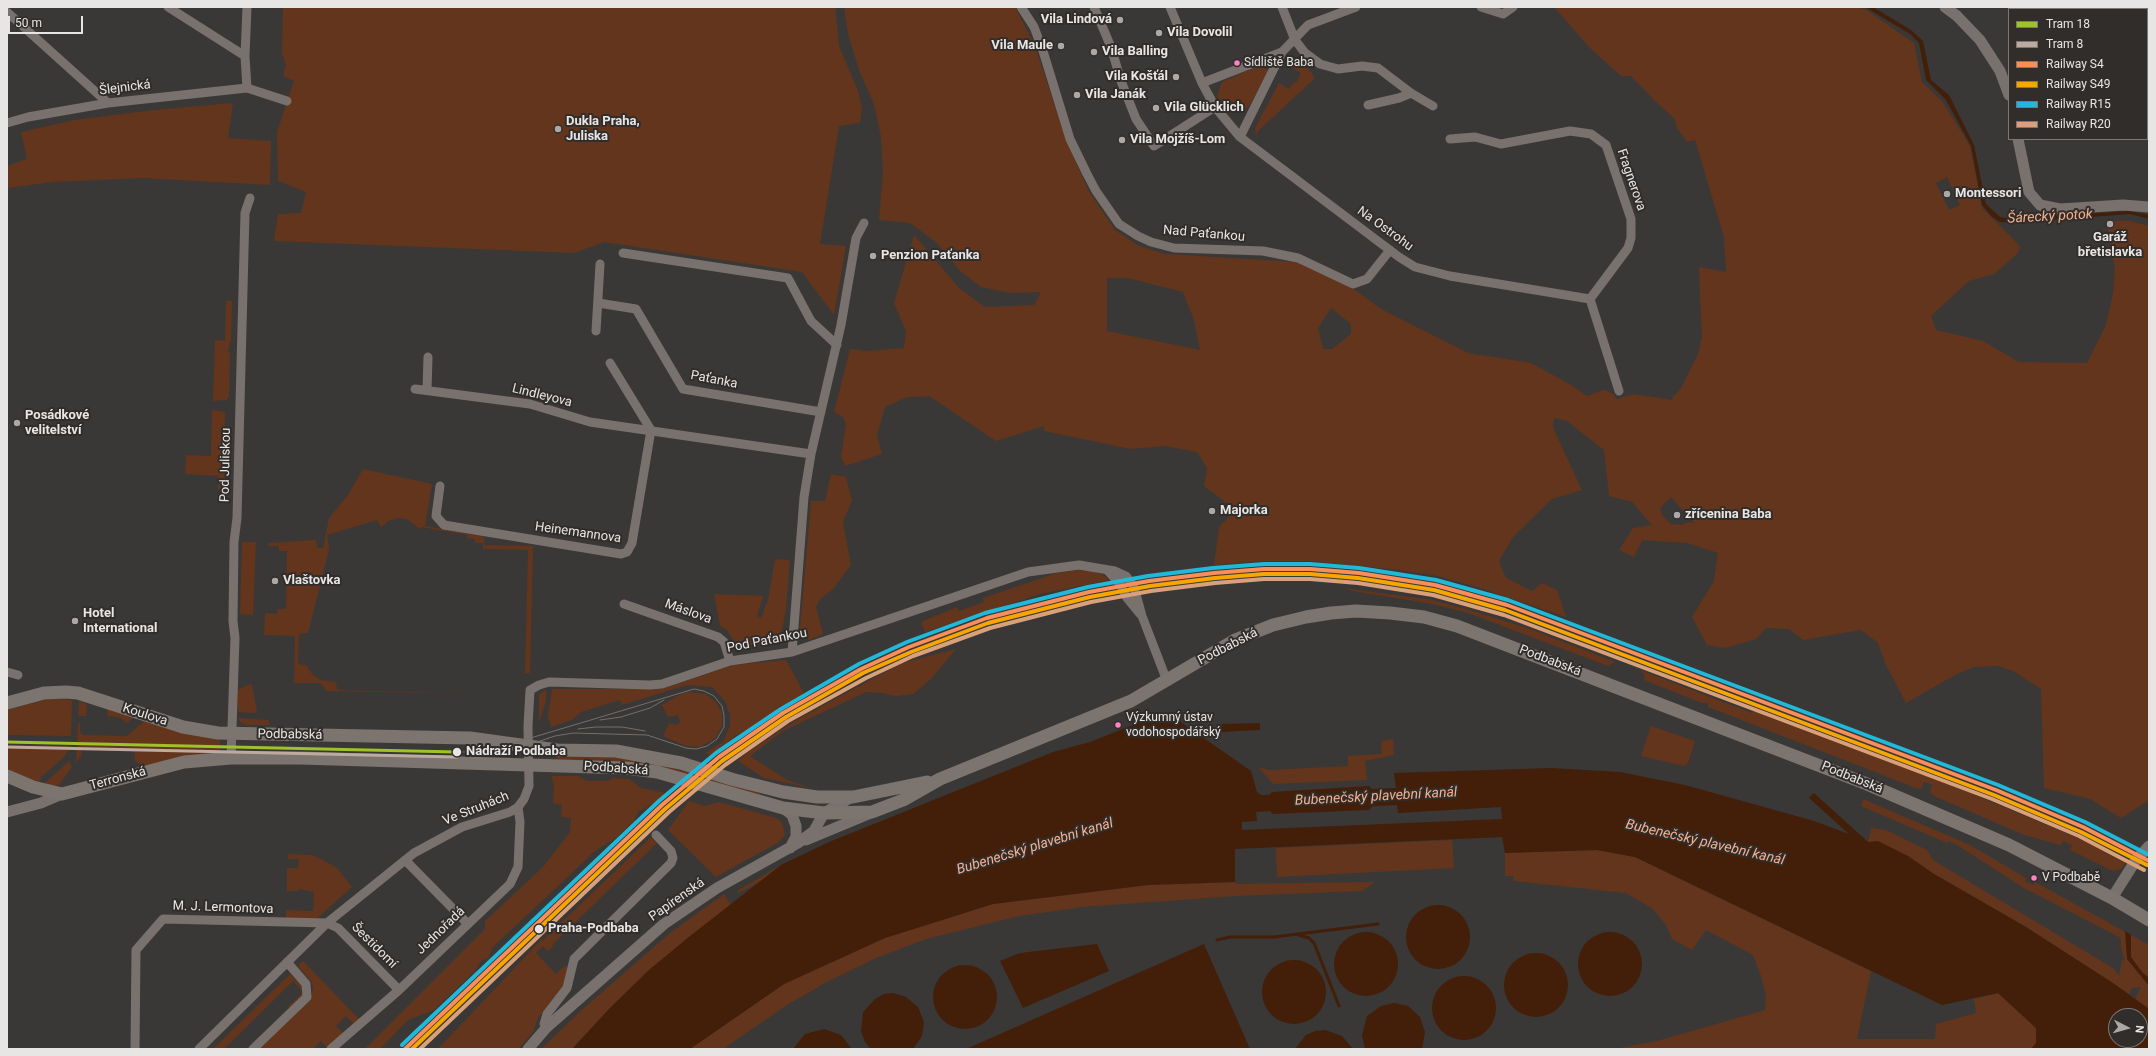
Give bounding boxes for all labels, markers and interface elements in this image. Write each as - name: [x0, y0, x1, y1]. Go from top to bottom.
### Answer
- scale bar: [10, 8, 85, 34]
- legend: [2008, 8, 2148, 140]
- place label: Vila Lindová: [1041, 12, 1112, 28]
- marker: Vila Lindová: [1115, 15, 1125, 25]
- text: 50 m: [15, 16, 42, 30]
- text: Tram 18: [2046, 17, 2090, 31]
- place label: Vila Dovolil: [1167, 25, 1232, 41]
- marker: Vila Dovolil: [1154, 28, 1164, 38]
- text: Tram 8: [2046, 37, 2083, 51]
- place label: Vila Maule: [991, 38, 1053, 54]
- marker: Vila Maule: [1056, 41, 1066, 51]
- place label: Vila Balling: [1102, 44, 1168, 60]
- marker: Vila Balling: [1089, 47, 1099, 57]
- place label: Sídliště Baba: [1244, 56, 1313, 70]
- text: Railway S4: [2046, 57, 2104, 71]
- marker: Sídliště Baba: [1232, 58, 1242, 68]
- place label: Vila Košťál: [1105, 69, 1168, 85]
- marker: Vila Košťál: [1171, 72, 1181, 82]
- street label: Šlejnická: [98, 77, 152, 99]
- text: Railway S49: [2046, 77, 2110, 91]
- place label: Vila Janák: [1085, 87, 1146, 103]
- marker: Vila Janák: [1072, 90, 1082, 100]
- text: Railway R15: [2046, 97, 2111, 111]
- place label: Vila Glücklich: [1164, 100, 1244, 116]
- marker: Vila Glücklich: [1151, 103, 1161, 113]
- place label: Dukla Praha, Juliska: [566, 114, 640, 145]
- text: Railway R20: [2046, 117, 2111, 131]
- marker: Dukla Praha, Juliska: [553, 124, 563, 134]
- place label: Vila Mojžíš-Lom: [1130, 132, 1225, 148]
- marker: Vila Mojžíš-Lom: [1117, 135, 1127, 145]
- street label: Fragnerova: [1613, 147, 1649, 213]
- place label: Montessori: [1955, 186, 2021, 202]
- marker: Montessori: [1942, 189, 1952, 199]
- street label: Na Ostrohu: [1354, 203, 1416, 255]
- water label: Šárecký potok: [2007, 206, 2093, 228]
- marker: Garáž břetislavka: [2105, 219, 2115, 229]
- street label: Nad Paťankou: [1162, 223, 1246, 245]
- place label: Garáž břetislavka: [2078, 230, 2142, 261]
- place label: Penzion Paťanka: [881, 248, 980, 264]
- marker: Penzion Paťanka: [868, 251, 878, 261]
- street label: Paťanka: [689, 368, 739, 392]
- street label: Lindleyova: [510, 381, 574, 411]
- place label: Posádkové velitelství: [25, 408, 89, 439]
- marker: Posádkové velitelství: [12, 418, 22, 428]
- street label: Pod Juliskou: [218, 428, 234, 502]
- place label: Majorka: [1220, 503, 1268, 519]
- marker: Majorka: [1207, 506, 1217, 516]
- place label: zřícenina Baba: [1685, 507, 1771, 523]
- marker: zřícenina Baba: [1672, 510, 1682, 520]
- street label: Heinemannova: [534, 519, 622, 547]
- place label: Vlaštovka: [283, 573, 341, 589]
- marker: Vlaštovka: [270, 576, 280, 586]
- street label: Máslova: [662, 596, 714, 628]
- place label: Hotel International: [83, 606, 157, 637]
- marker: Hotel International: [70, 616, 80, 626]
- street label: Podbabská: [1196, 625, 1260, 669]
- street label: Pod Paťankou: [726, 626, 808, 656]
- street label: Podbabská: [1517, 642, 1583, 680]
- street label: Koulova: [121, 700, 169, 730]
- place label: Výzkumný ústav vodohospodářský: [1126, 711, 1221, 739]
- marker: Výzkumný ústav vodohospodářský: [1113, 720, 1123, 730]
- street label: Podbabská: [257, 727, 323, 743]
- place label: Nádraží Podbaba: [466, 744, 566, 760]
- marker: Nádraží Podbaba: [451, 746, 463, 758]
- street label: Podbabská: [583, 759, 649, 779]
- street label: Podbabská: [1819, 759, 1885, 797]
- street label: Terronská: [88, 764, 148, 794]
- water label: Bubenečský plavební kanál: [1294, 784, 1458, 810]
- street label: Ve Struhách: [441, 789, 511, 829]
- water label: Bubenečský plavební kanál: [955, 815, 1115, 879]
- water label: Bubenečský plavební kanál: [1624, 817, 1786, 869]
- place label: V Podbabě: [2042, 871, 2100, 885]
- marker: V Podbabě: [2029, 873, 2039, 883]
- street label: Papírenská: [646, 875, 708, 925]
- street label: M. J. Lermontova: [172, 898, 274, 918]
- street label: Jednořadá: [413, 904, 469, 958]
- street label: Šestidomí: [348, 920, 400, 972]
- place label: Praha-Podbaba: [548, 921, 639, 937]
- marker: Praha-Podbaba: [533, 923, 545, 935]
- north arrow: [2108, 1008, 2148, 1048]
- text: N: [2133, 1025, 2146, 1034]

